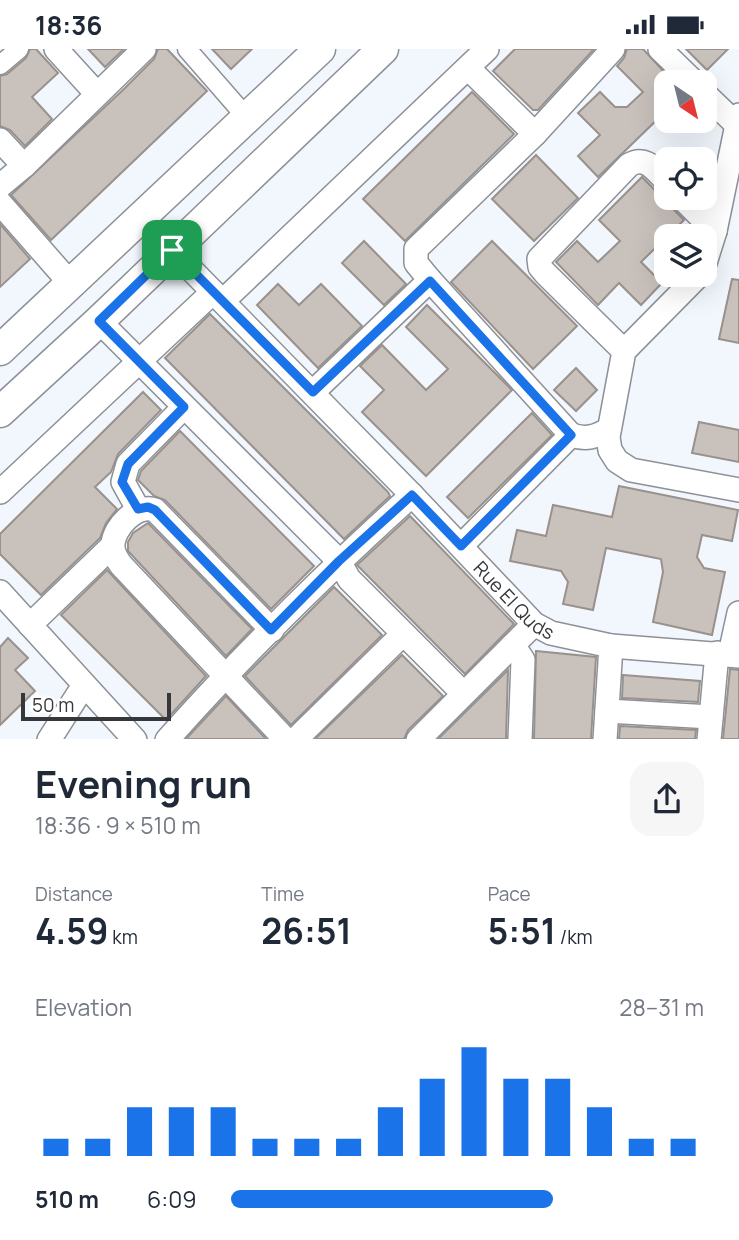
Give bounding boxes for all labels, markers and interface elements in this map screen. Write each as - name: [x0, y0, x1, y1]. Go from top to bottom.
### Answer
- text: 18:36: [35, 7, 103, 43]
- north arrow: [654, 70, 718, 133]
- map controls: [654, 70, 717, 287]
- button: locate: [654, 147, 717, 210]
- pin: [142, 220, 202, 280]
- button: layers: [654, 224, 717, 287]
- icon: arrive: [153, 231, 191, 269]
- street label: Rue El Quds: [468, 555, 559, 645]
- scale bar: [21, 691, 172, 722]
- text: 50 m: [32, 692, 74, 718]
- text: Evening run: [35, 757, 252, 809]
- button: share: [630, 762, 704, 836]
- text: 18:36 · 9 × 510 m: [35, 809, 201, 841]
- text: Distance: [35, 881, 113, 907]
- text: Time: [261, 881, 304, 907]
- text: Pace: [488, 881, 531, 907]
- text: 4.59: [35, 907, 108, 955]
- text: 26:51: [261, 907, 352, 955]
- text: 5:51: [488, 907, 556, 955]
- text: km: [108, 924, 138, 950]
- text: /km: [556, 924, 593, 950]
- text: Elevation: [35, 991, 132, 1023]
- text: 28–31 m: [619, 991, 704, 1023]
- text: 510 m: [35, 1183, 99, 1215]
- text: 6:09: [147, 1183, 196, 1215]

